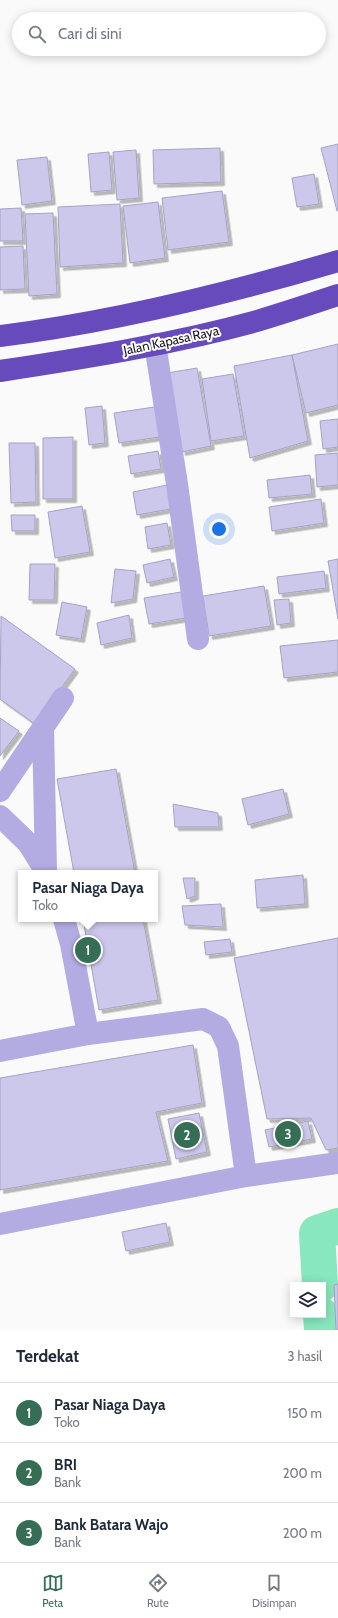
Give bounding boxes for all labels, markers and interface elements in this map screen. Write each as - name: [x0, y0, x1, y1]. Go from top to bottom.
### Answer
- search box: [12, 12, 326, 56]
- icon: search: [26, 23, 48, 45]
- text: Cari di sini: [58, 25, 122, 43]
- street label: Jalan Kapasa Raya: [121, 322, 221, 358]
- your location: [209, 519, 229, 539]
- popup: [18, 870, 158, 922]
- text: Pasar Niaga Daya: [32, 879, 144, 897]
- text: Toko: [32, 897, 58, 913]
- pin: 1: [75, 935, 101, 965]
- pin: 3: [275, 1119, 301, 1149]
- pin: 2: [174, 1120, 200, 1150]
- map controls: [290, 1282, 326, 1318]
- button: layers: [290, 1282, 326, 1318]
- text: Terdekat: [16, 1346, 79, 1366]
- text: 3 hasil: [288, 1348, 322, 1364]
- text: Pasar Niaga Daya: [54, 1396, 166, 1414]
- text: 1: [27, 1405, 31, 1421]
- text: 150 m: [287, 1405, 322, 1421]
- text: Toko: [54, 1414, 80, 1430]
- text: BRI: [54, 1456, 77, 1474]
- text: 2: [26, 1465, 32, 1481]
- text: 200 m: [283, 1465, 322, 1481]
- text: Bank: [54, 1474, 81, 1490]
- text: Bank Batara Wajo: [54, 1516, 168, 1534]
- text: 3: [25, 1525, 33, 1541]
- text: 200 m: [283, 1525, 322, 1541]
- text: Bank: [54, 1534, 81, 1550]
- tab: Peta: [42, 1572, 64, 1610]
- tab: Rute: [147, 1572, 169, 1610]
- tab: Disimpan: [252, 1572, 296, 1610]

